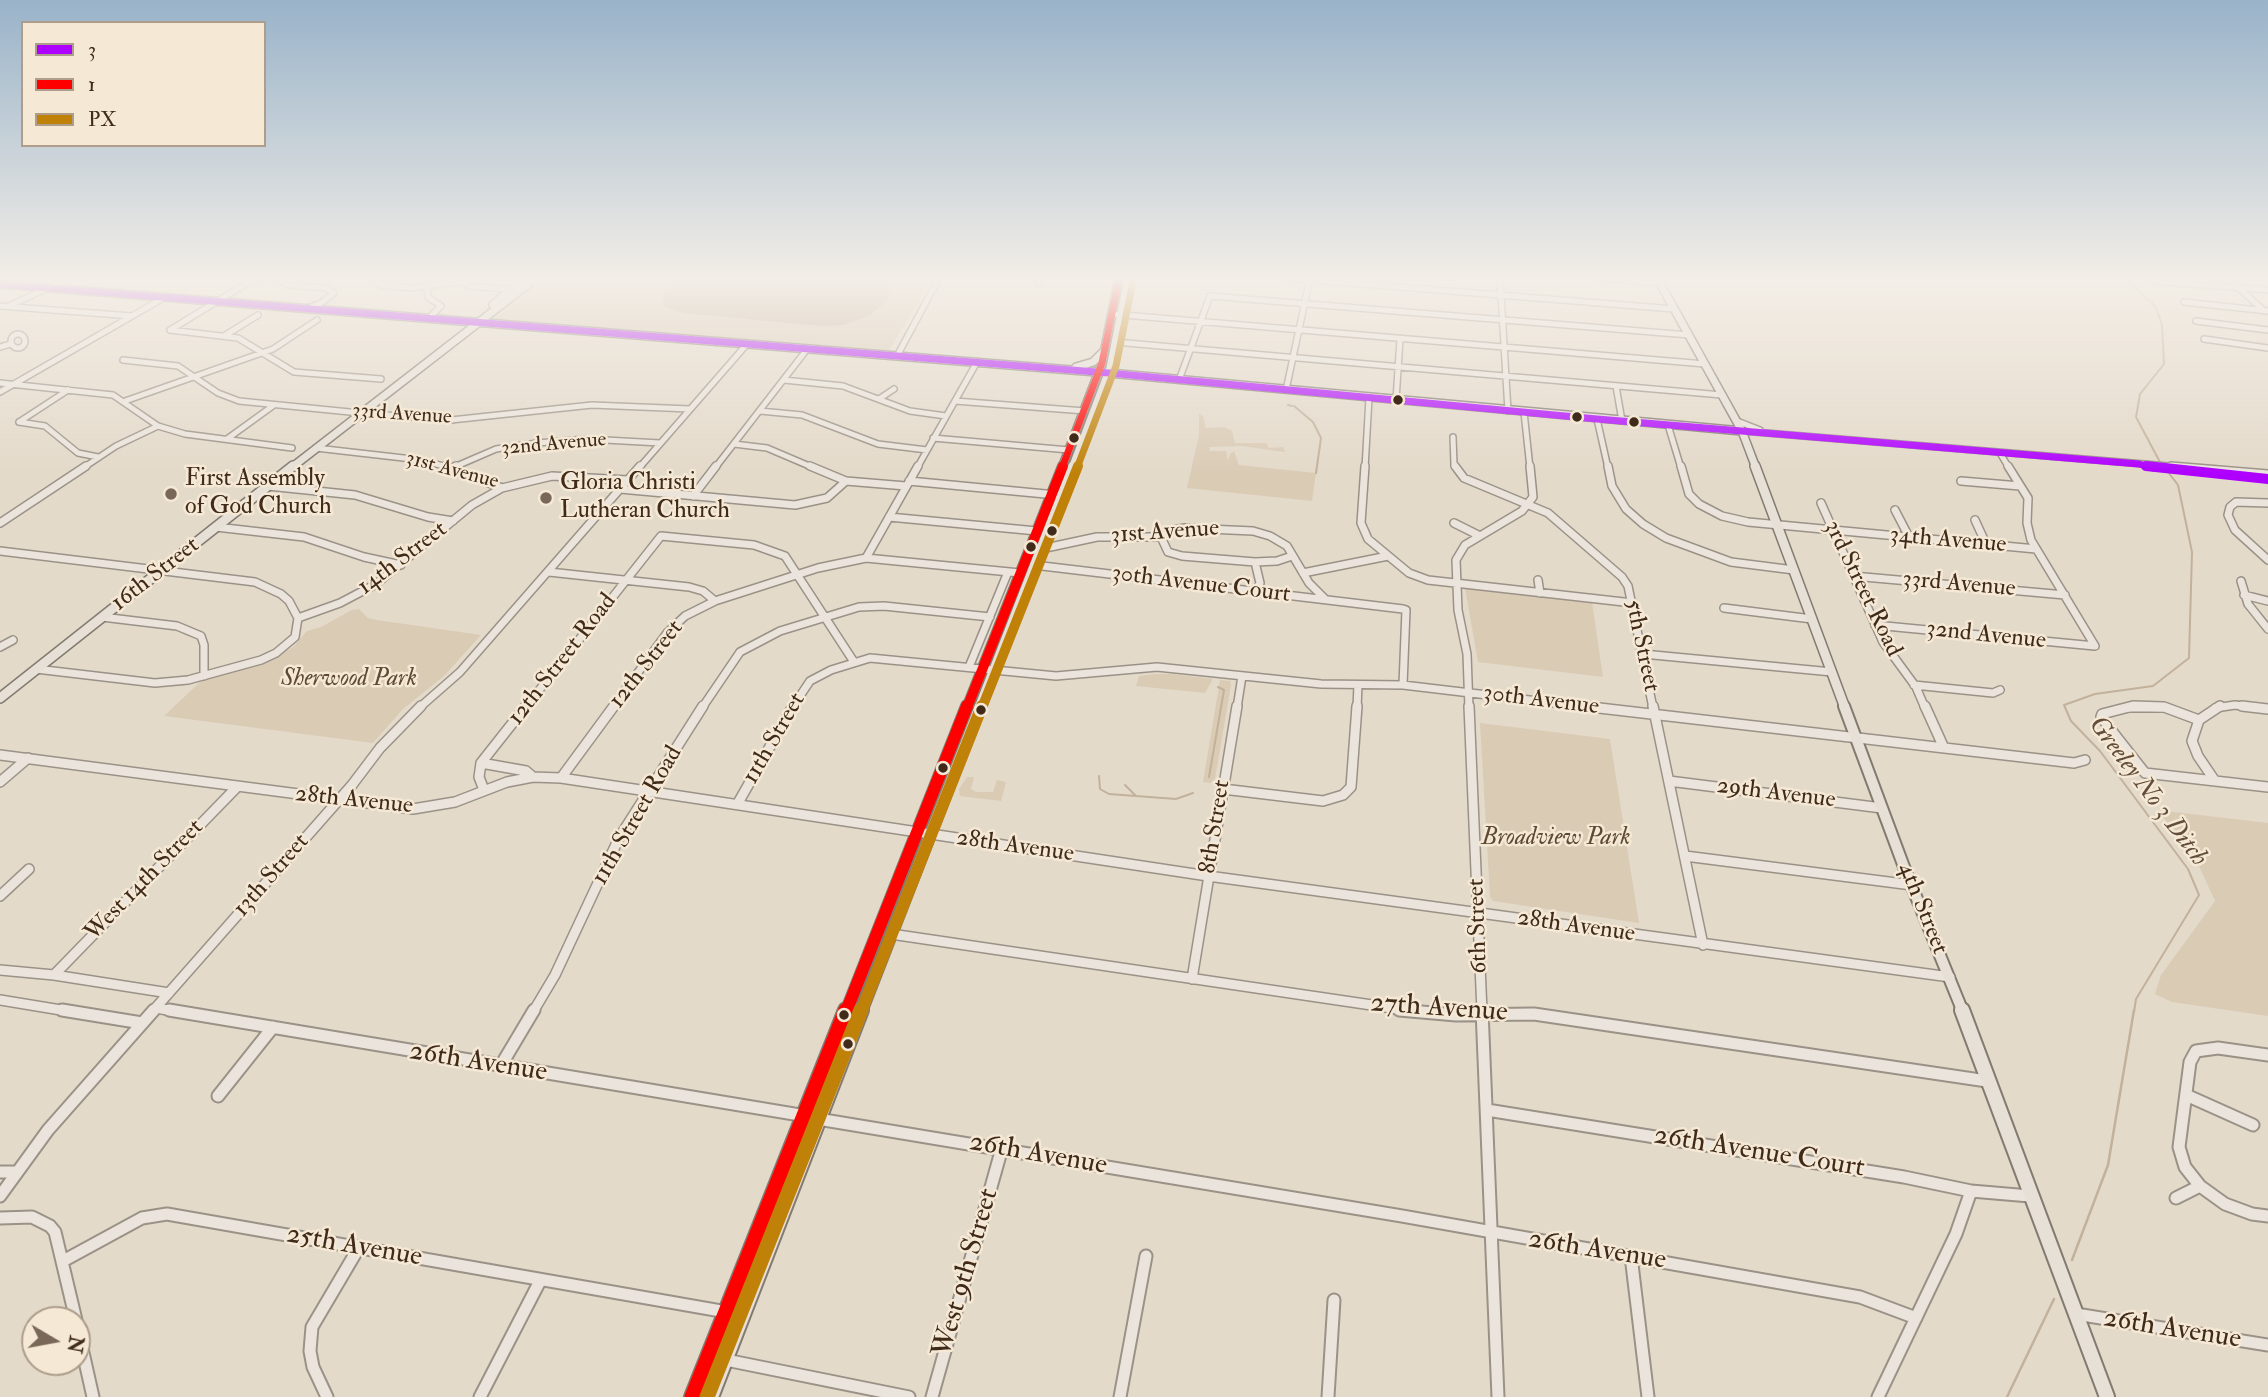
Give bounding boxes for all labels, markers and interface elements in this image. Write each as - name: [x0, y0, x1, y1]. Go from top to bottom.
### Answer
- legend: [21, 21, 266, 147]
- text: 3: [88, 36, 96, 63]
- text: 1: [88, 71, 96, 98]
- text: PX: [88, 106, 117, 133]
- unlabelled marker: [1391, 393, 1405, 407]
- street label: 33rd Avenue: [352, 399, 452, 431]
- unlabelled marker: [1570, 410, 1584, 424]
- unlabelled marker: [1627, 415, 1641, 429]
- street label: 32nd Avenue: [501, 428, 607, 462]
- unlabelled marker: [1067, 431, 1081, 445]
- street label: 31st Avenue: [403, 447, 501, 495]
- place label: First Assembly of God Church: [185, 466, 331, 522]
- place label: Gloria Christi Lutheran Church: [560, 470, 730, 526]
- marker: First Assembly of God Church: [163, 486, 179, 502]
- marker: Gloria Christi Lutheran Church: [538, 490, 554, 506]
- street label: 31st Avenue: [1110, 515, 1220, 551]
- street label: 14th Street: [352, 516, 454, 602]
- street label: 3rd Street Road: [1817, 516, 1907, 662]
- street label: 34th Avenue: [1888, 522, 2008, 560]
- unlabelled marker: [1045, 524, 1059, 538]
- street label: 16th Street: [106, 532, 206, 618]
- unlabelled marker: [1024, 540, 1038, 554]
- street label: 30th Avenue Court: [1110, 560, 1292, 610]
- street label: 33rd Avenue: [1901, 566, 2017, 604]
- street label: 12th Street Road: [503, 588, 623, 732]
- street label: 5th Street: [1617, 597, 1665, 695]
- street label: 12th Street: [604, 615, 690, 715]
- street label: 32nd Avenue: [1925, 615, 2047, 657]
- park label: Sherwood Park: [281, 666, 417, 694]
- street label: 30th Avenue: [1481, 680, 1601, 722]
- street label: 11th Street: [737, 688, 813, 790]
- unlabelled marker: [974, 703, 988, 717]
- water label: Greeley No 3 Ditch: [2081, 711, 2213, 873]
- street label: 11th Street Road: [587, 741, 689, 891]
- unlabelled marker: [936, 761, 950, 775]
- street label: 29th Avenue: [1715, 772, 1837, 816]
- street label: 8th Street: [1194, 778, 1238, 876]
- street label: 28th Avenue: [294, 780, 414, 822]
- street label: West 14th Street: [80, 814, 210, 948]
- street label: 28th Avenue: [954, 825, 1076, 869]
- park label: Broadview Park: [1481, 825, 1631, 853]
- street label: 13th Street: [228, 828, 316, 924]
- street label: 4th Street: [1891, 859, 1953, 959]
- street label: 6th Street: [1463, 878, 1495, 974]
- street label: 28th Avenue: [1515, 905, 1637, 949]
- street label: 27th Avenue: [1369, 987, 1509, 1031]
- unlabelled marker: [837, 1008, 851, 1022]
- street label: 26th Avenue: [407, 1036, 549, 1090]
- unlabelled marker: [841, 1037, 855, 1051]
- street label: 26th Avenue Court: [1651, 1120, 1867, 1186]
- street label: 26th Avenue: [967, 1126, 1109, 1184]
- street label: West 9th Street: [927, 1185, 1007, 1361]
- street label: 25th Avenue: [284, 1219, 424, 1275]
- street label: 26th Avenue: [1526, 1224, 1668, 1278]
- street label: 26th Avenue: [2101, 1303, 2243, 1357]
- north arrow: [21, 1306, 91, 1376]
- text: N: [61, 1334, 88, 1355]

